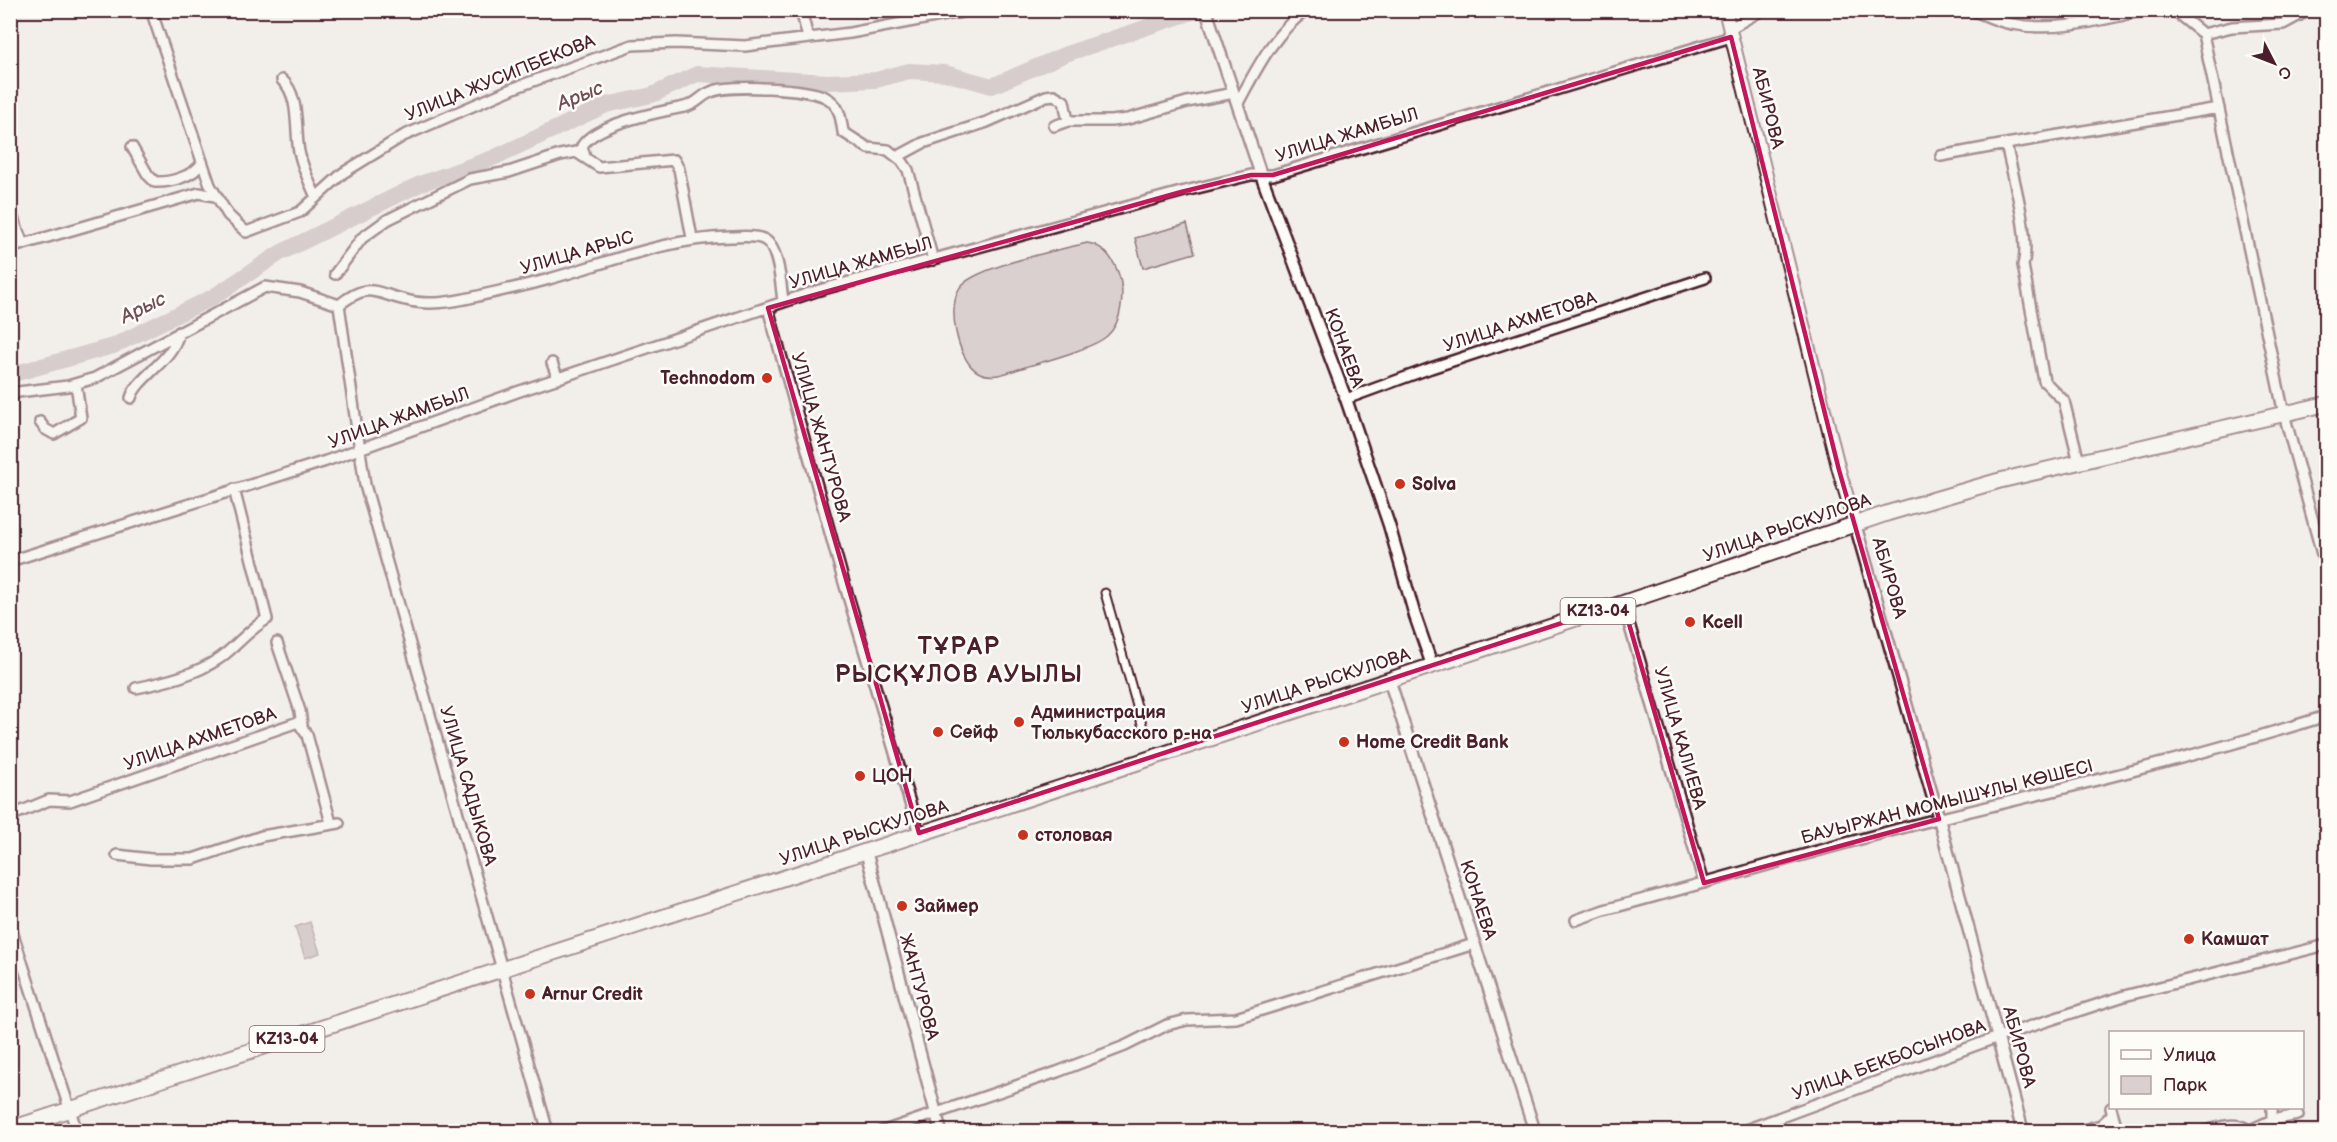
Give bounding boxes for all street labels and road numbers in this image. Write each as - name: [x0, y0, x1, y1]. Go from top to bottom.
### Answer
- street label: УЛИЦА ЖУСИПБЕКОВА: [402, 30, 598, 126]
- street label: АБИРОВА: [1747, 64, 1788, 151]
- street label: УЛИЦА ЖАМБЫЛ: [1273, 103, 1421, 167]
- street label: УЛИЦА АРЫС: [518, 227, 636, 279]
- street label: УЛИЦА ЖАМБЫЛ: [787, 233, 935, 293]
- street label: УЛИЦА АХМЕТОВА: [1441, 287, 1599, 357]
- street label: КОНАЕВА: [1320, 306, 1368, 390]
- street label: УЛИЦА ЖАНТУРОВА: [787, 350, 855, 524]
- street label: УЛИЦА ЖАМБЫЛ: [326, 383, 472, 453]
- street label: УЛИЦА РЫСКУЛОВА: [1700, 489, 1874, 567]
- street label: АБИРОВА: [1867, 534, 1911, 621]
- road number: KZ13-04: [1560, 598, 1636, 624]
- street label: УЛИЦА РЫСКУЛОВА: [1239, 644, 1413, 718]
- street label: УЛИЦА КАЛИЕВА: [1650, 664, 1710, 812]
- street label: УЛИЦА АХМЕТОВА: [121, 703, 279, 775]
- street label: УЛИЦА САДЫКОВА: [435, 704, 501, 868]
- street label: БАУЫРЖАН МОМЫШҰЛЫ КӨШЕСІ: [1799, 756, 2095, 848]
- street label: УЛИЦА РЫСКУЛОВА: [777, 796, 951, 870]
- street label: КОНАЕВА: [1455, 857, 1501, 943]
- street label: ЖАНТУРОВА: [895, 932, 943, 1042]
- street label: АБИРОВА: [1998, 1003, 2040, 1090]
- street label: УЛИЦА БЕКБОСЫНОВА: [1789, 1015, 1989, 1105]
- road number: KZ13-04: [250, 1026, 324, 1052]

